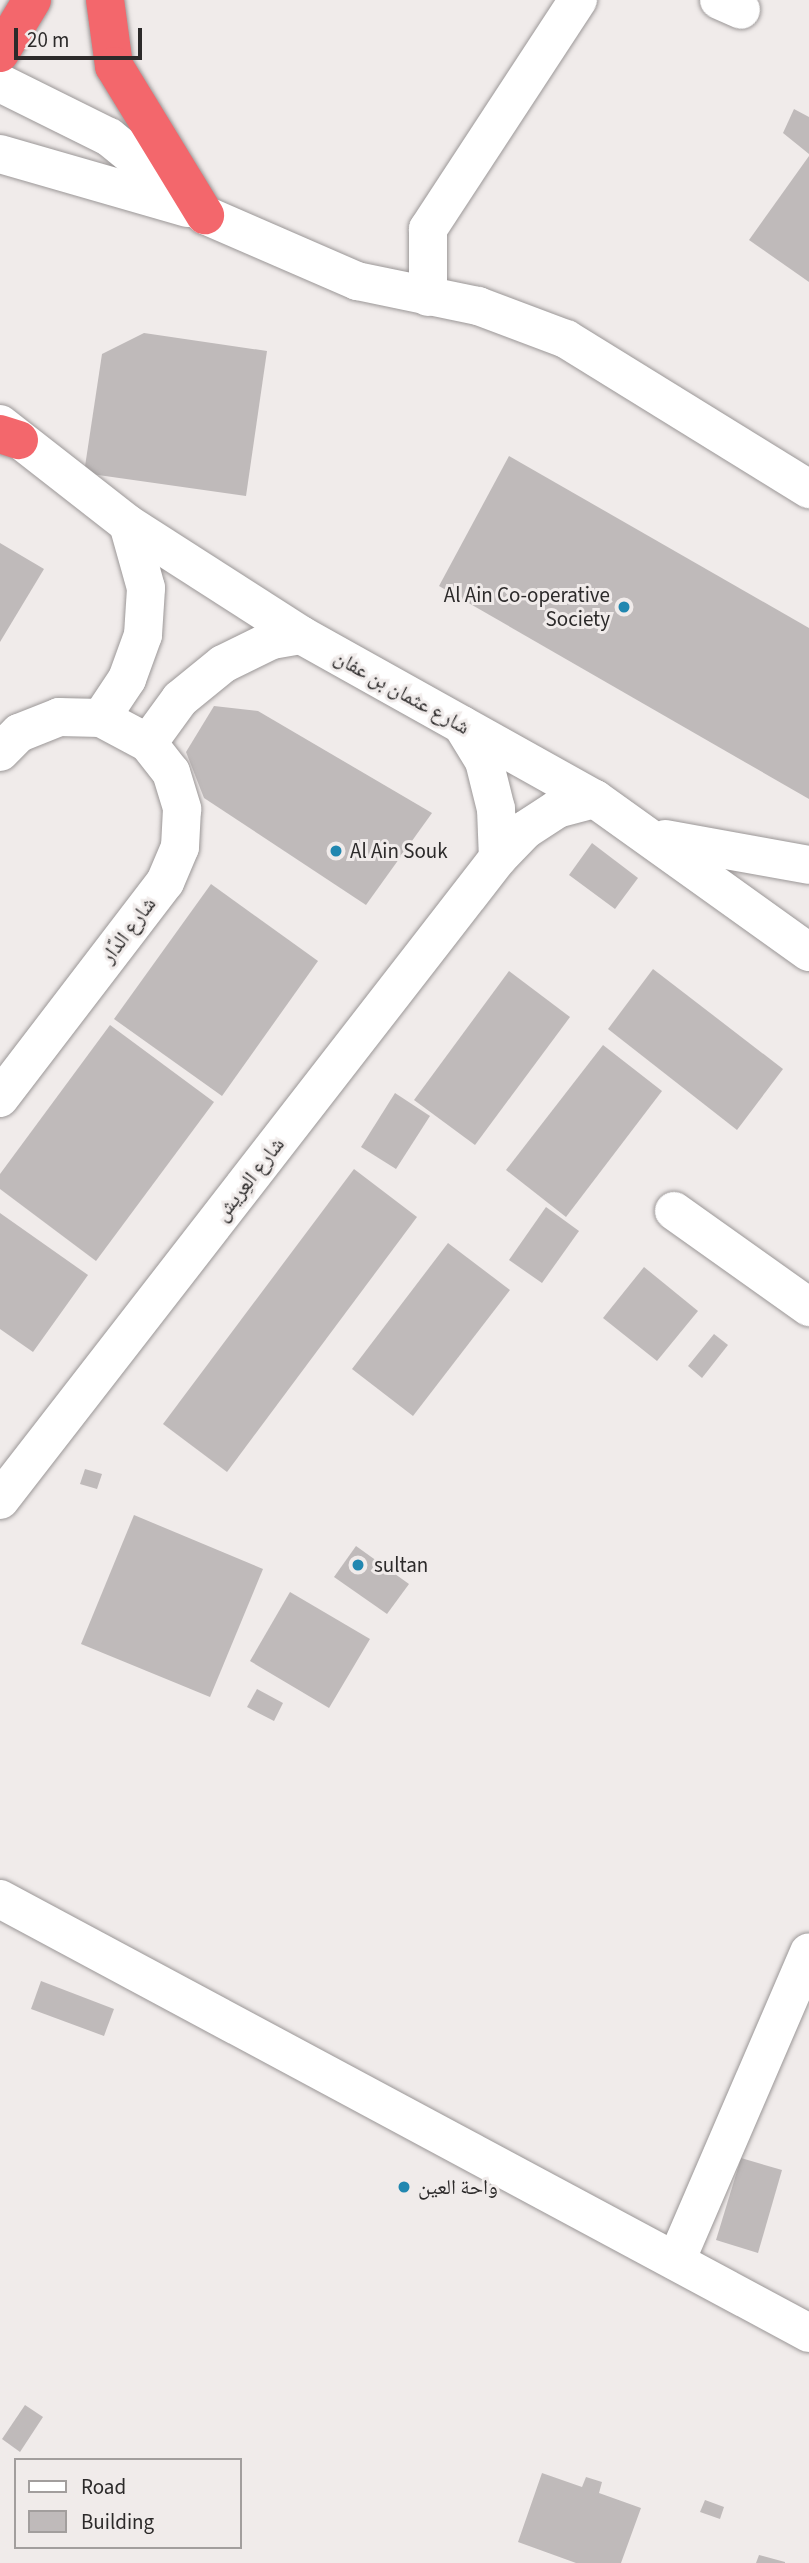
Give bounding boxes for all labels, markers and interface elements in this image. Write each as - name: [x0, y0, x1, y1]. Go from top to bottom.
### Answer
- scale bar: [18, 14, 145, 58]
- text: 20 m: [27, 25, 69, 55]
- place label: Al Ain Co-operative Society: [444, 582, 610, 632]
- marker: Al Ain Co-operative Society: [616, 599, 632, 615]
- street label: شارع عثمان بن عفان: [330, 644, 474, 740]
- place label: Al Ain Souk: [350, 838, 448, 864]
- marker: Al Ain Souk: [328, 843, 344, 859]
- street label: شارع الدَّار: [95, 892, 161, 968]
- street label: شارع العِريش: [209, 1132, 289, 1226]
- place label: sultan: [374, 1552, 428, 1578]
- marker: sultan: [348, 1555, 368, 1575]
- place label: واحة العين: [418, 2174, 498, 2200]
- marker: واحة العين: [396, 2179, 412, 2195]
- legend: [14, 2458, 242, 2549]
- text: Road: [81, 2472, 126, 2502]
- text: Building: [81, 2507, 154, 2537]

